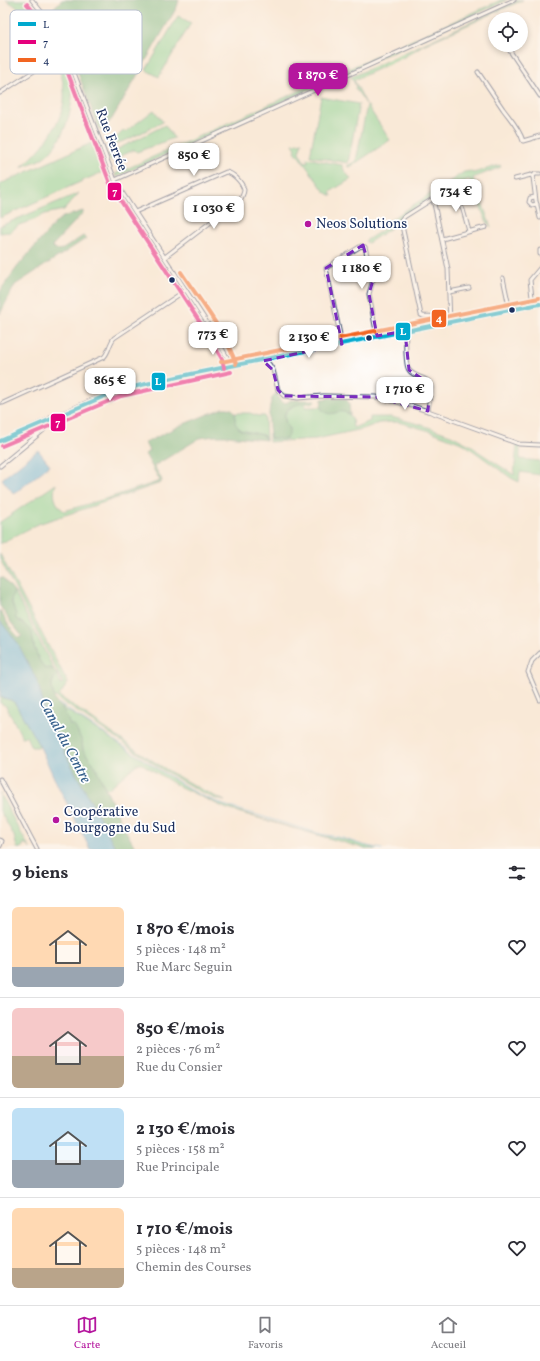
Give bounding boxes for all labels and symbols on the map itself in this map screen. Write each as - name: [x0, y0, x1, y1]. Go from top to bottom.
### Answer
- legend: [10, 10, 142, 74]
- text: L: [43, 18, 49, 33]
- text: 7: [43, 36, 48, 51]
- text: 4: [43, 54, 50, 69]
- pin: 1 870 €: [281, 63, 355, 97]
- street label: Rue Ferrée: [90, 106, 132, 174]
- pin: 850 €: [166, 143, 222, 177]
- pin: 734 €: [428, 179, 484, 213]
- line badge: 7: [107, 182, 122, 201]
- text: 7: [112, 185, 118, 200]
- pin: 1 030 €: [177, 196, 251, 230]
- place label: Neos Solutions: [316, 215, 407, 234]
- marker: Neos Solutions: [303, 219, 313, 229]
- pin: 1 180 €: [325, 256, 399, 290]
- unlabelled marker: [167, 275, 177, 285]
- unlabelled marker: [507, 305, 517, 315]
- line badge: 4: [431, 309, 447, 328]
- text: 4: [436, 312, 443, 327]
- pin: 773 €: [185, 322, 241, 356]
- line badge: L: [395, 322, 411, 341]
- pin: 2 130 €: [272, 325, 346, 359]
- text: L: [400, 325, 407, 340]
- unlabelled marker: [364, 333, 374, 343]
- pin: 865 €: [82, 368, 138, 402]
- line badge: L: [151, 372, 166, 391]
- text: L: [155, 375, 162, 390]
- pin: 1 710 €: [368, 377, 442, 411]
- line badge: 7: [50, 413, 66, 432]
- text: 7: [55, 416, 61, 431]
- water label: Canal du Centre: [33, 695, 96, 788]
- place label: Coopérative Bourgogne du Sud: [64, 803, 176, 838]
- marker: Coopérative Bourgogne du Sud: [51, 815, 61, 825]

